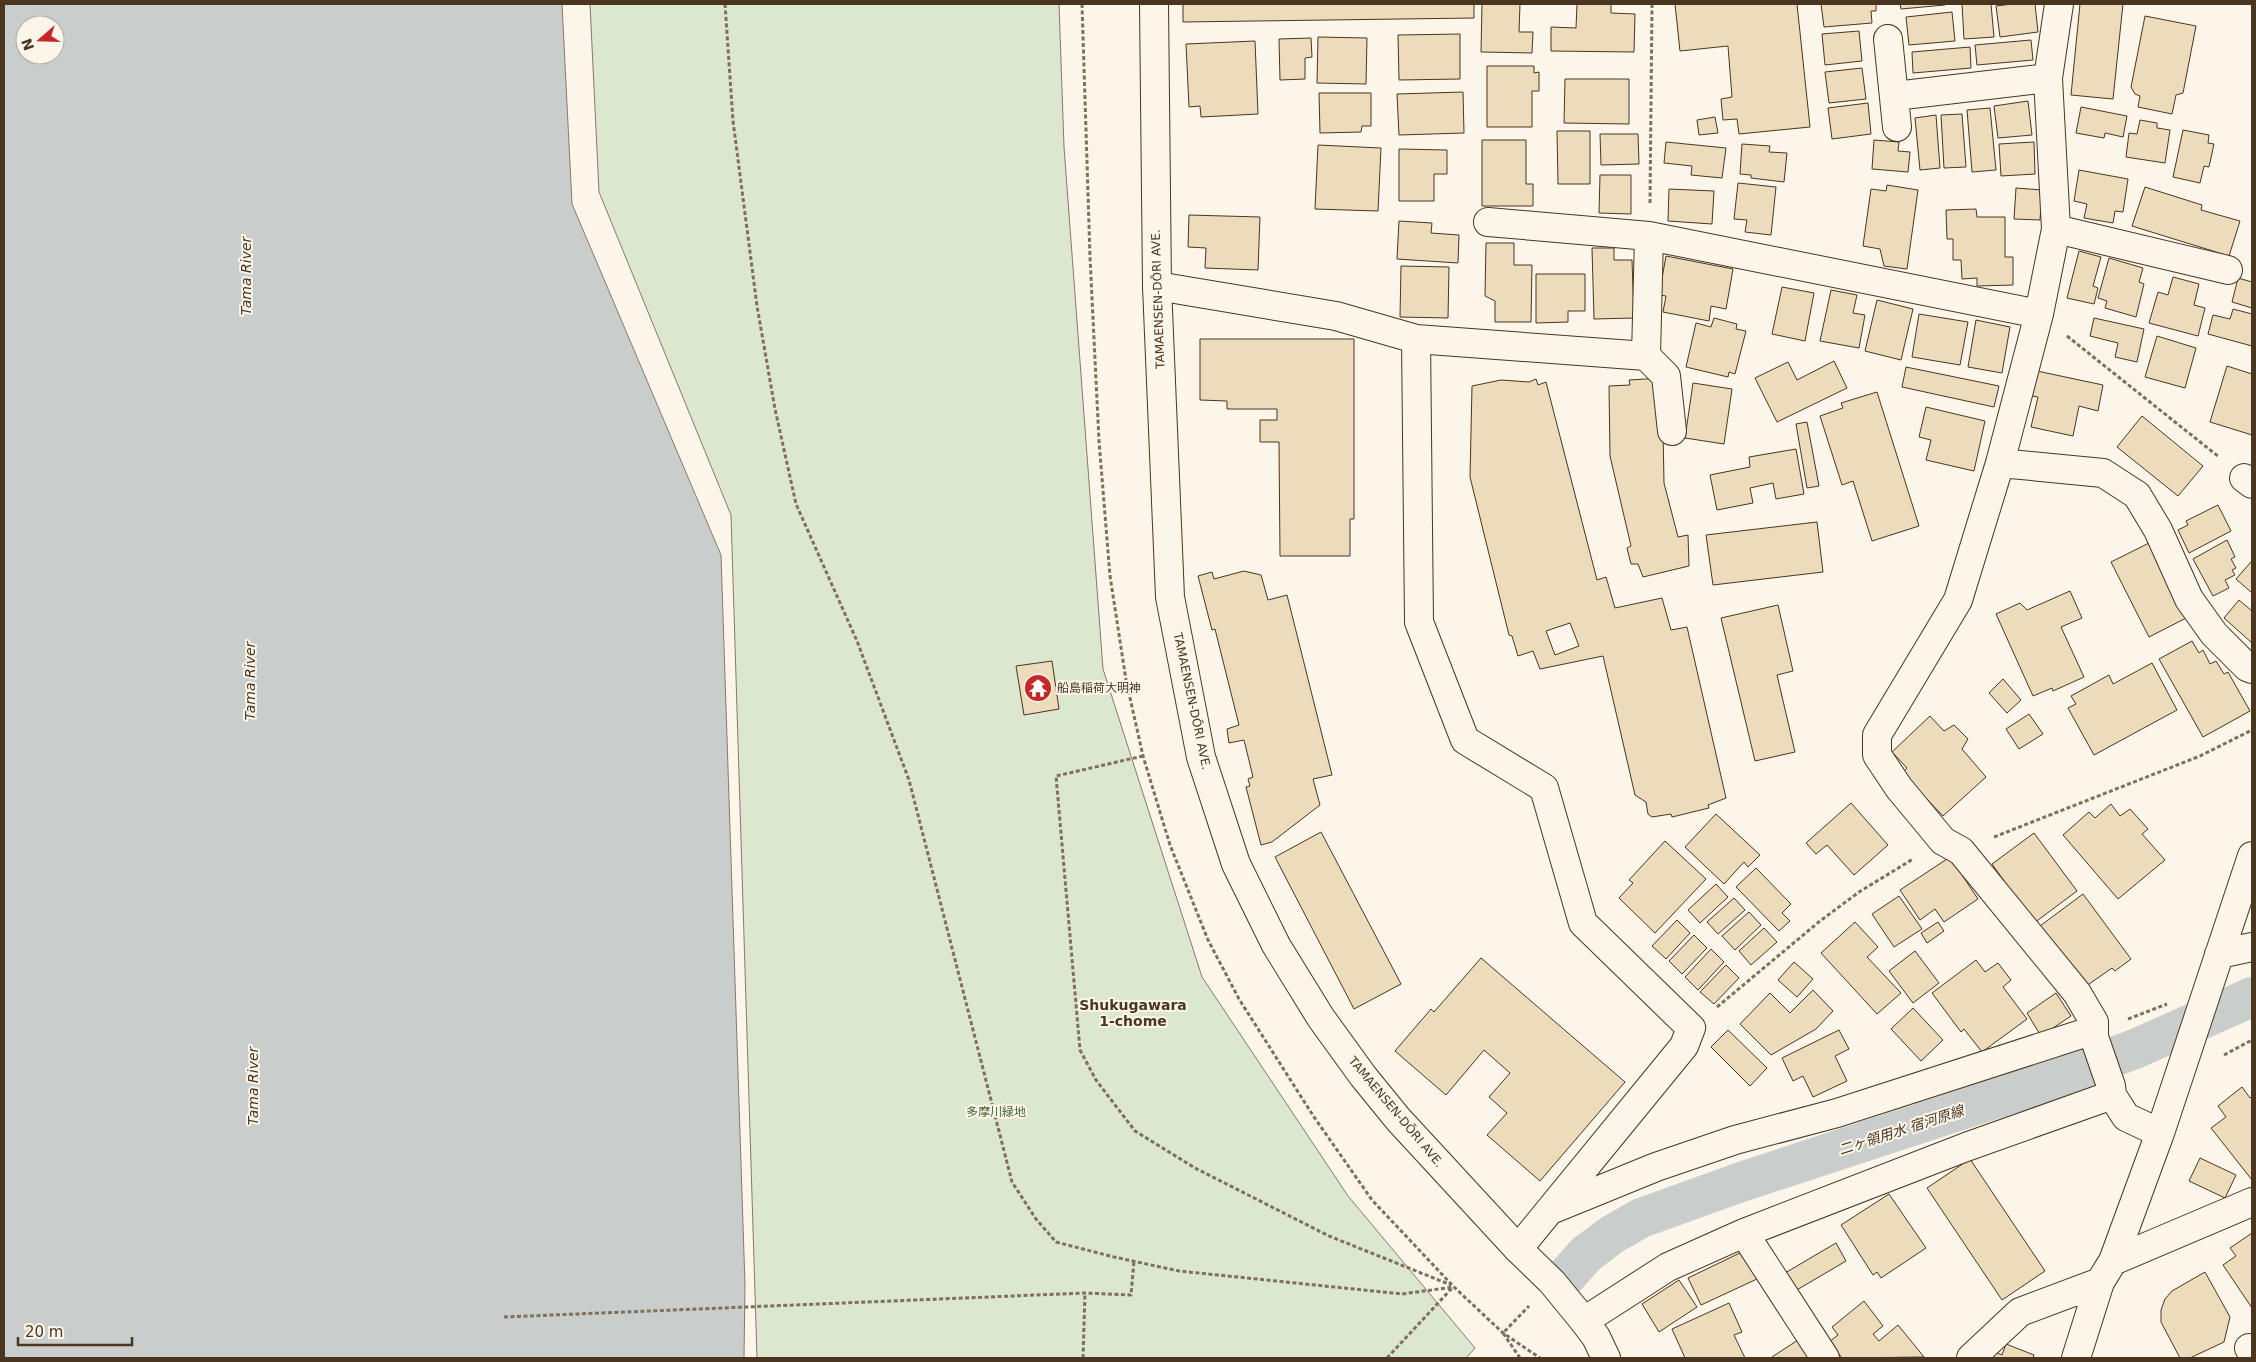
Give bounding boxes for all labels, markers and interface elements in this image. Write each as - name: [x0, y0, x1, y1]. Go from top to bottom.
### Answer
- north arrow: [15, 15, 65, 65]
- text: N: [18, 36, 37, 53]
- street label: TAMAENSEN-DŌRI AVE.: [1149, 229, 1167, 370]
- water label: Tama River: [238, 235, 254, 315]
- street label: TAMAENSEN-DŌRI AVE.: [1170, 630, 1213, 771]
- water label: Tama River: [242, 640, 258, 720]
- temple icon: 船島稲荷大明神: [1023, 673, 1053, 703]
- place label: 船島稲荷大明神: [1057, 681, 1141, 695]
- district label: Shukugawara 1-chome: [1079, 997, 1187, 1029]
- water label: Tama River: [245, 1045, 261, 1125]
- street label: TAMAENSEN-DŌRI AVE.: [1345, 1053, 1446, 1170]
- water label: 二ヶ領用水 宿河原線: [1836, 1102, 1967, 1158]
- park label: 多摩川緑地: [966, 1105, 1026, 1119]
- scale bar: [18, 1314, 131, 1346]
- text: 20 m: [25, 1323, 63, 1341]

